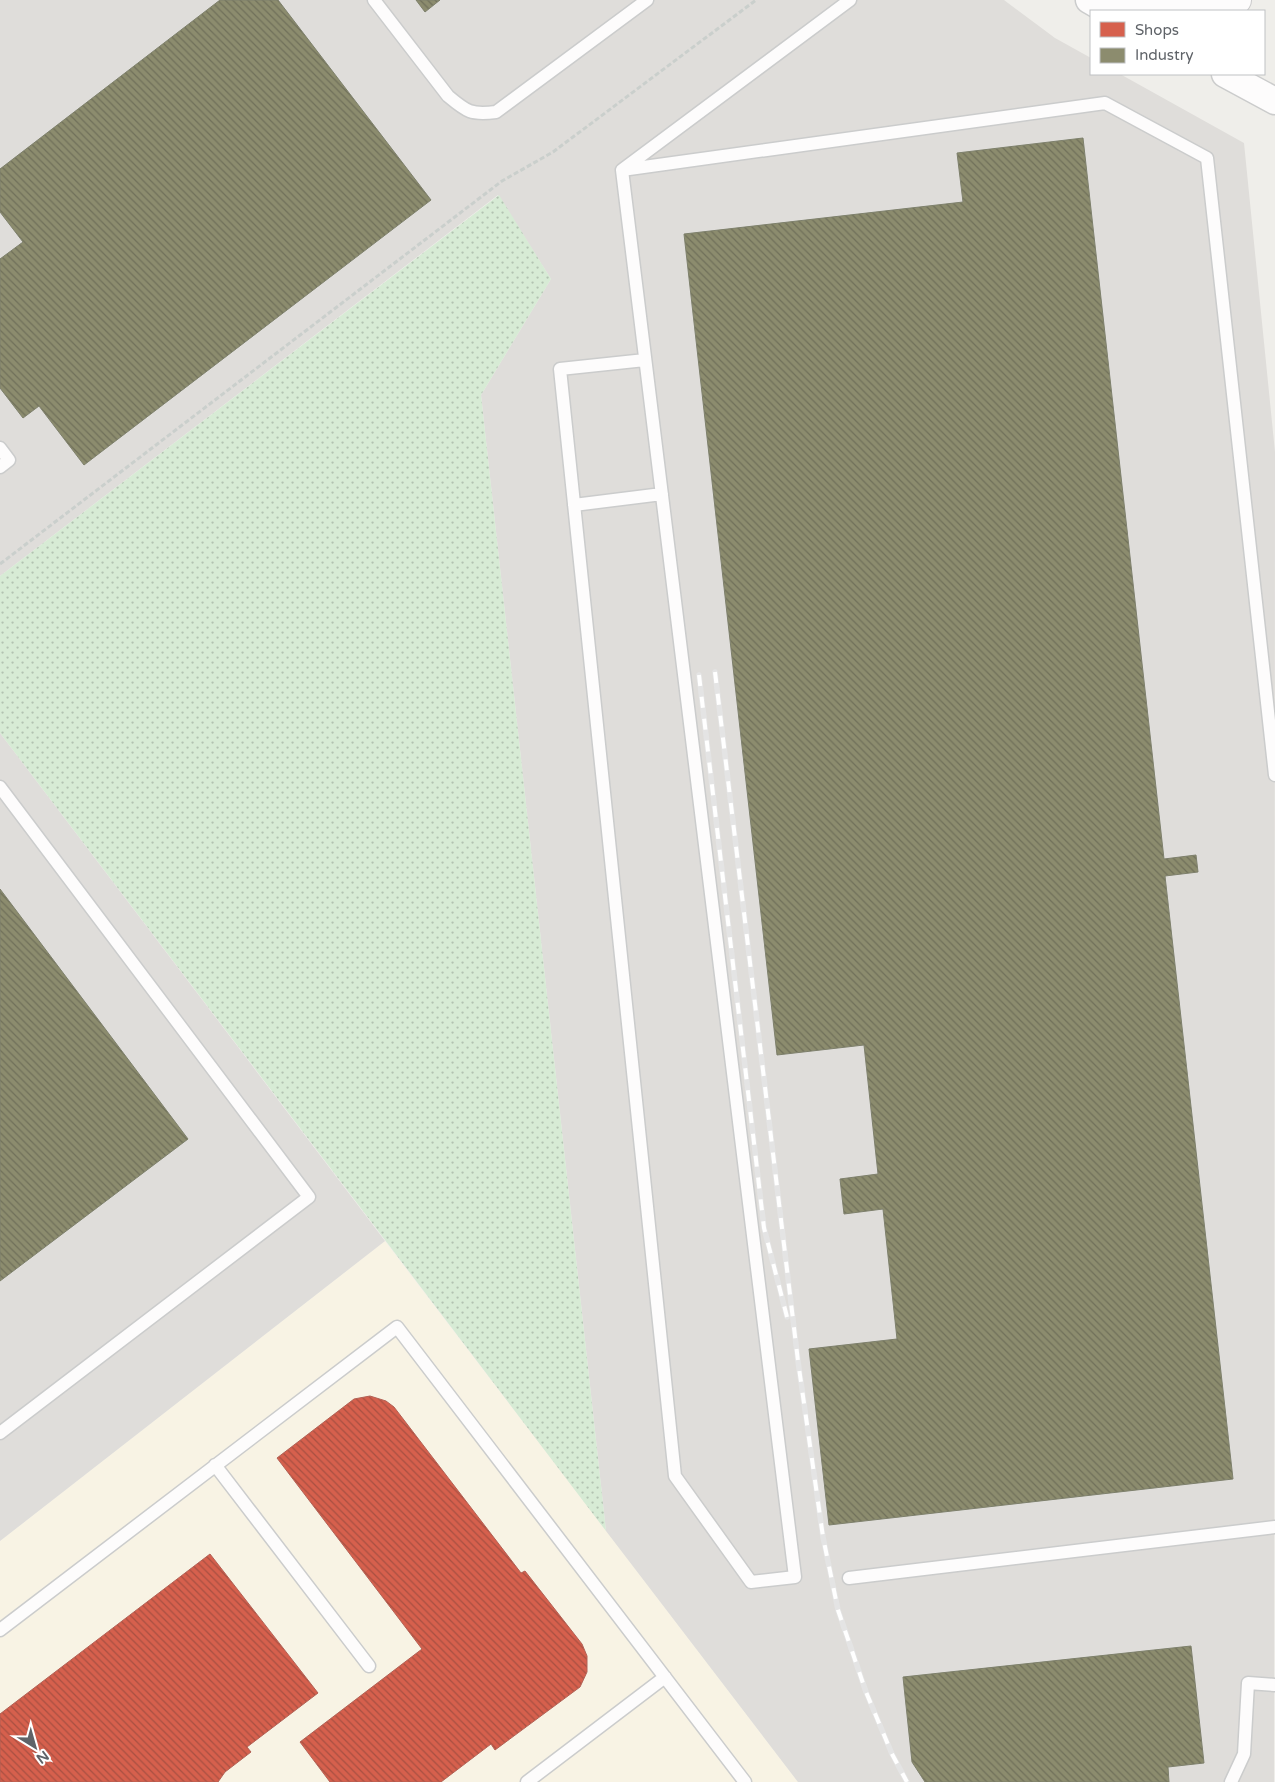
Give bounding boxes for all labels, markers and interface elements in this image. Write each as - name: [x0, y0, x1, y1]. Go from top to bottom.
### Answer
- legend: [1090, 10, 1265, 75]
- text: Shops: [1135, 21, 1179, 39]
- text: Industry: [1135, 46, 1194, 64]
- north arrow: [10, 1722, 60, 1772]
- text: N: [33, 1747, 52, 1767]

